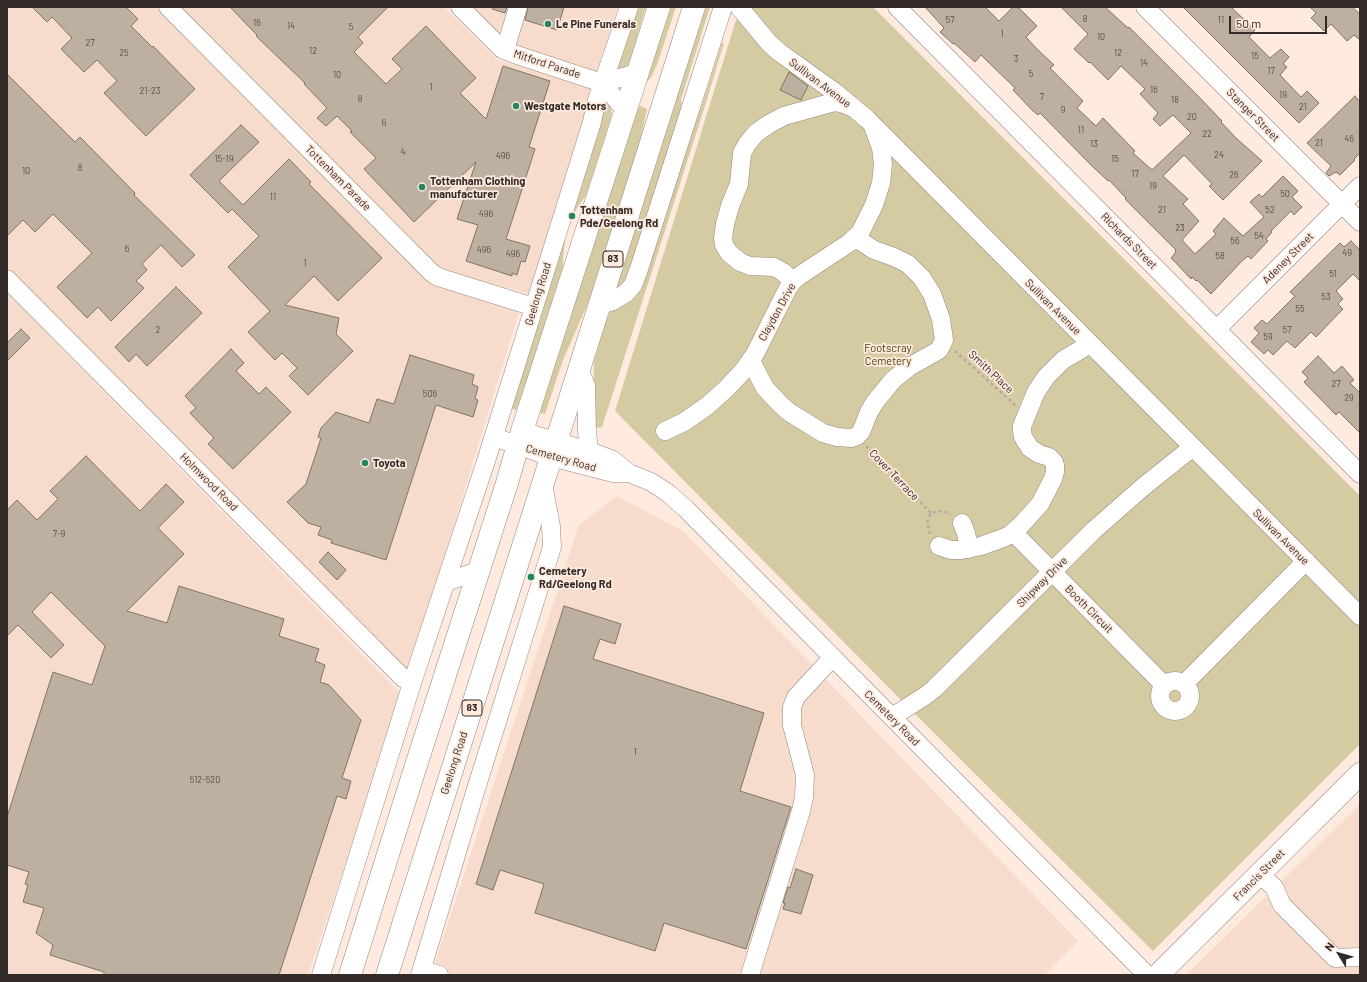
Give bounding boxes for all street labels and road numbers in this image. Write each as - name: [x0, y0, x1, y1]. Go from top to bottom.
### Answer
- street label: Mitford Parade: [512, 47, 582, 81]
- street label: Sullivan Avenue: [786, 55, 854, 111]
- street label: Stanger Street: [1224, 86, 1282, 144]
- street label: Tottenham Parade: [302, 142, 374, 214]
- street label: Richards Street: [1098, 210, 1160, 272]
- street label: Adeney Street: [1260, 230, 1316, 286]
- road number: 83: [603, 251, 623, 267]
- street label: Geelong Road: [522, 261, 554, 327]
- street label: Sullivan Avenue: [1022, 276, 1084, 338]
- street label: Claydon Drive: [756, 281, 798, 343]
- street label: Smith Place: [966, 348, 1016, 396]
- street label: Cemetery Road: [524, 442, 598, 474]
- street label: Cover Terrace: [866, 447, 922, 503]
- street label: Holmwood Road: [177, 450, 241, 514]
- street label: Sullivan Avenue: [1250, 506, 1312, 568]
- street label: Shipway Drive: [1014, 554, 1070, 610]
- street label: Booth Circuit: [1062, 582, 1116, 636]
- street label: Cemetery Road: [862, 688, 922, 748]
- road number: 83: [462, 700, 482, 716]
- street label: Geelong Road: [438, 730, 470, 796]
- street label: Francis Street: [1230, 846, 1288, 904]

